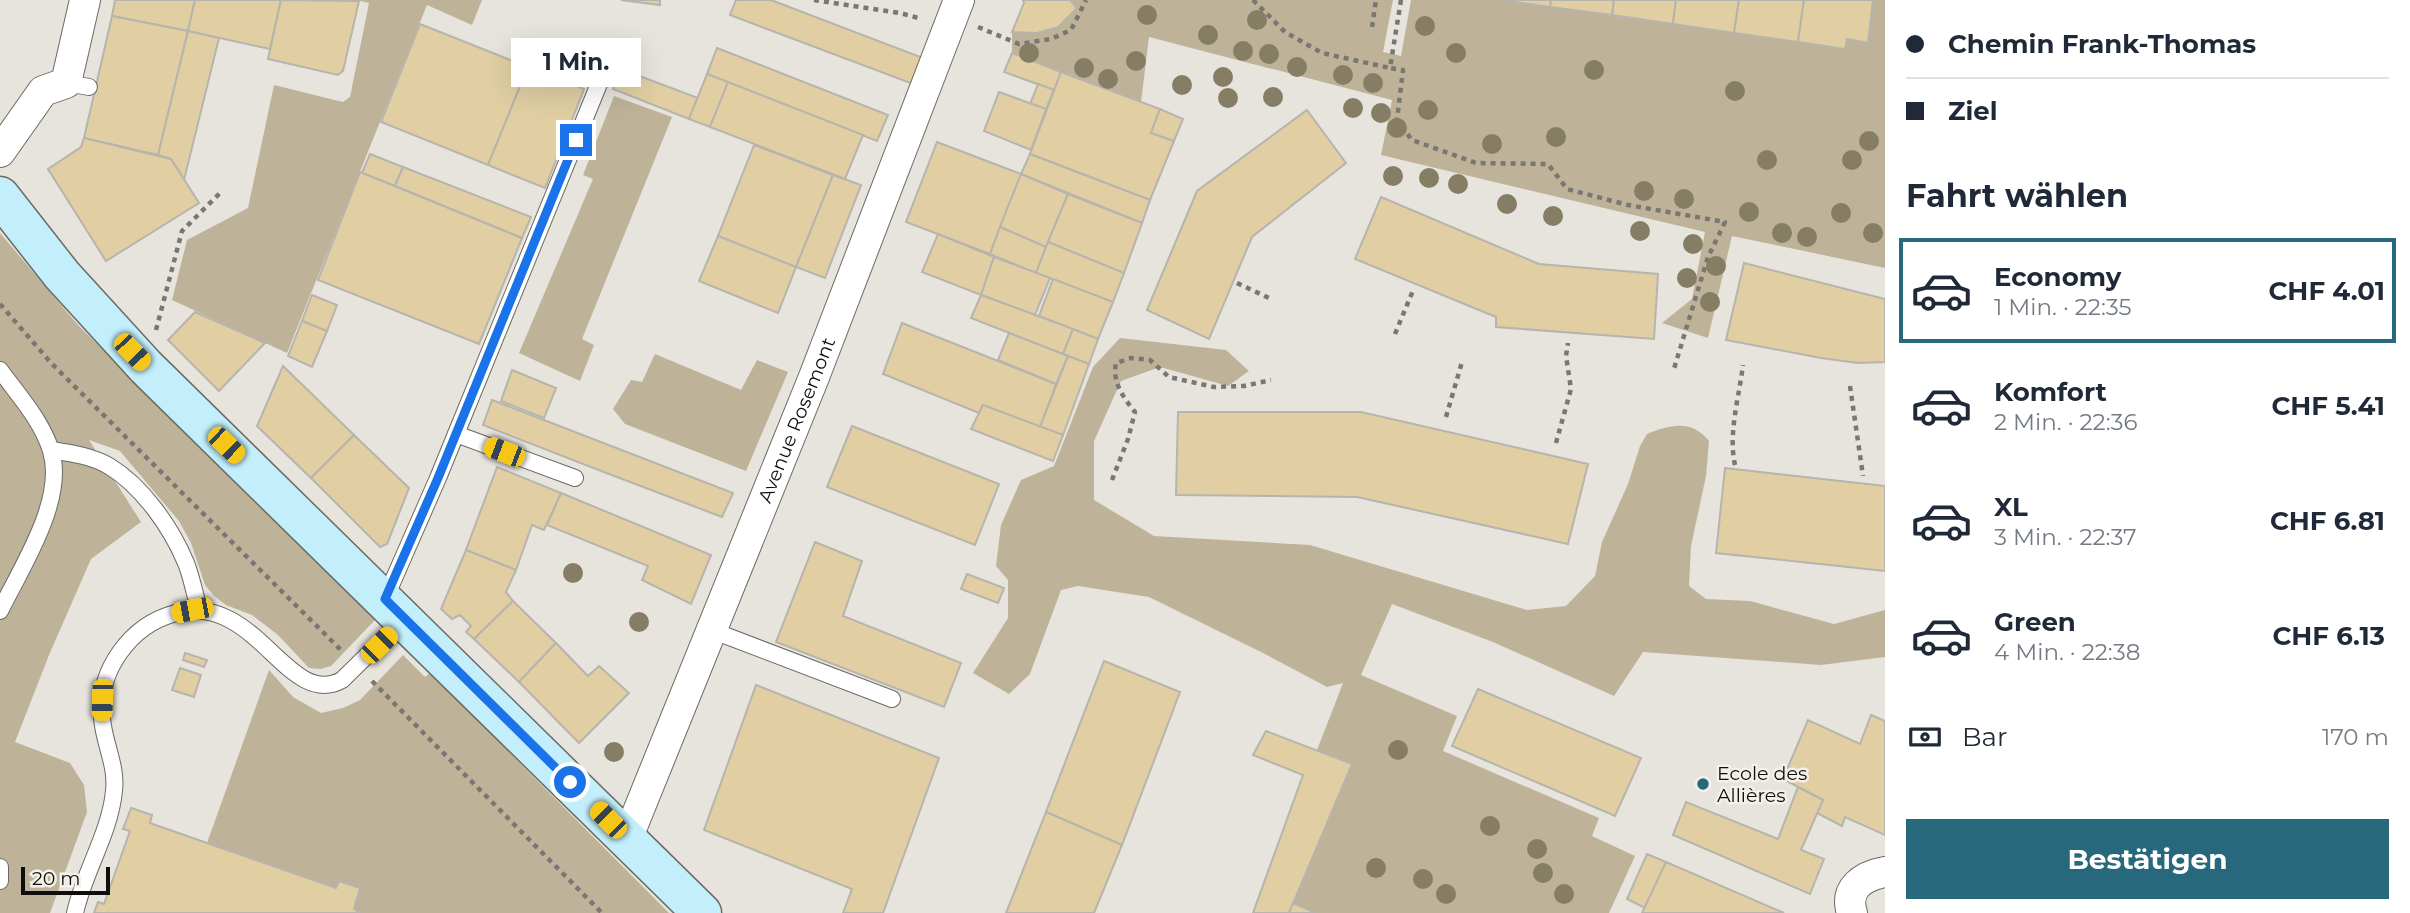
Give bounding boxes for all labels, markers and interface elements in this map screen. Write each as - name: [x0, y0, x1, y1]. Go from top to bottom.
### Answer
- text: Chemin Frank-Thomas: [1948, 28, 2256, 60]
- callout: 1 Min.: [511, 38, 641, 88]
- text: 1 Min.: [543, 48, 609, 76]
- text: Ziel: [1948, 95, 1998, 127]
- route end: [560, 124, 592, 156]
- text: Fahrt wählen: [1906, 176, 2128, 215]
- icon: car: [1910, 259, 1973, 322]
- text: Economy: [1994, 261, 2121, 293]
- text: CHF 4.01: [2269, 275, 2385, 307]
- text: 1 Min. · 22:35: [1994, 293, 2132, 321]
- car: [110, 330, 155, 374]
- street label: Avenue Rosemont: [753, 334, 840, 506]
- icon: car: [1910, 374, 1973, 437]
- text: Komfort: [1994, 376, 2107, 408]
- text: CHF 5.41: [2271, 390, 2385, 422]
- text: 2 Min. · 22:36: [1994, 408, 2138, 436]
- car: [204, 423, 249, 467]
- car: [481, 435, 528, 469]
- icon: car: [1910, 489, 1973, 552]
- text: XL: [1994, 491, 2028, 523]
- text: CHF 6.81: [2270, 505, 2385, 537]
- text: 3 Min. · 22:37: [1994, 523, 2137, 551]
- car: [170, 596, 215, 624]
- icon: car: [1910, 604, 1973, 667]
- text: Green: [1994, 606, 2076, 638]
- text: CHF 6.13: [2272, 620, 2385, 652]
- car: [357, 623, 402, 667]
- text: 4 Min. · 22:38: [1994, 638, 2140, 666]
- car: [91, 679, 114, 721]
- icon: cash: [1906, 718, 1944, 756]
- text: Bar: [1962, 721, 2007, 753]
- text: 170 m: [2322, 723, 2389, 751]
- place label: Ecole des Allières: [1717, 762, 1807, 807]
- route start: [554, 766, 586, 798]
- marker: Ecole des Allières: [1695, 776, 1711, 792]
- car: [586, 798, 631, 842]
- button: Bestätigen: [1906, 819, 2389, 899]
- scale bar: [21, 864, 110, 896]
- text: 20 m: [32, 867, 80, 890]

